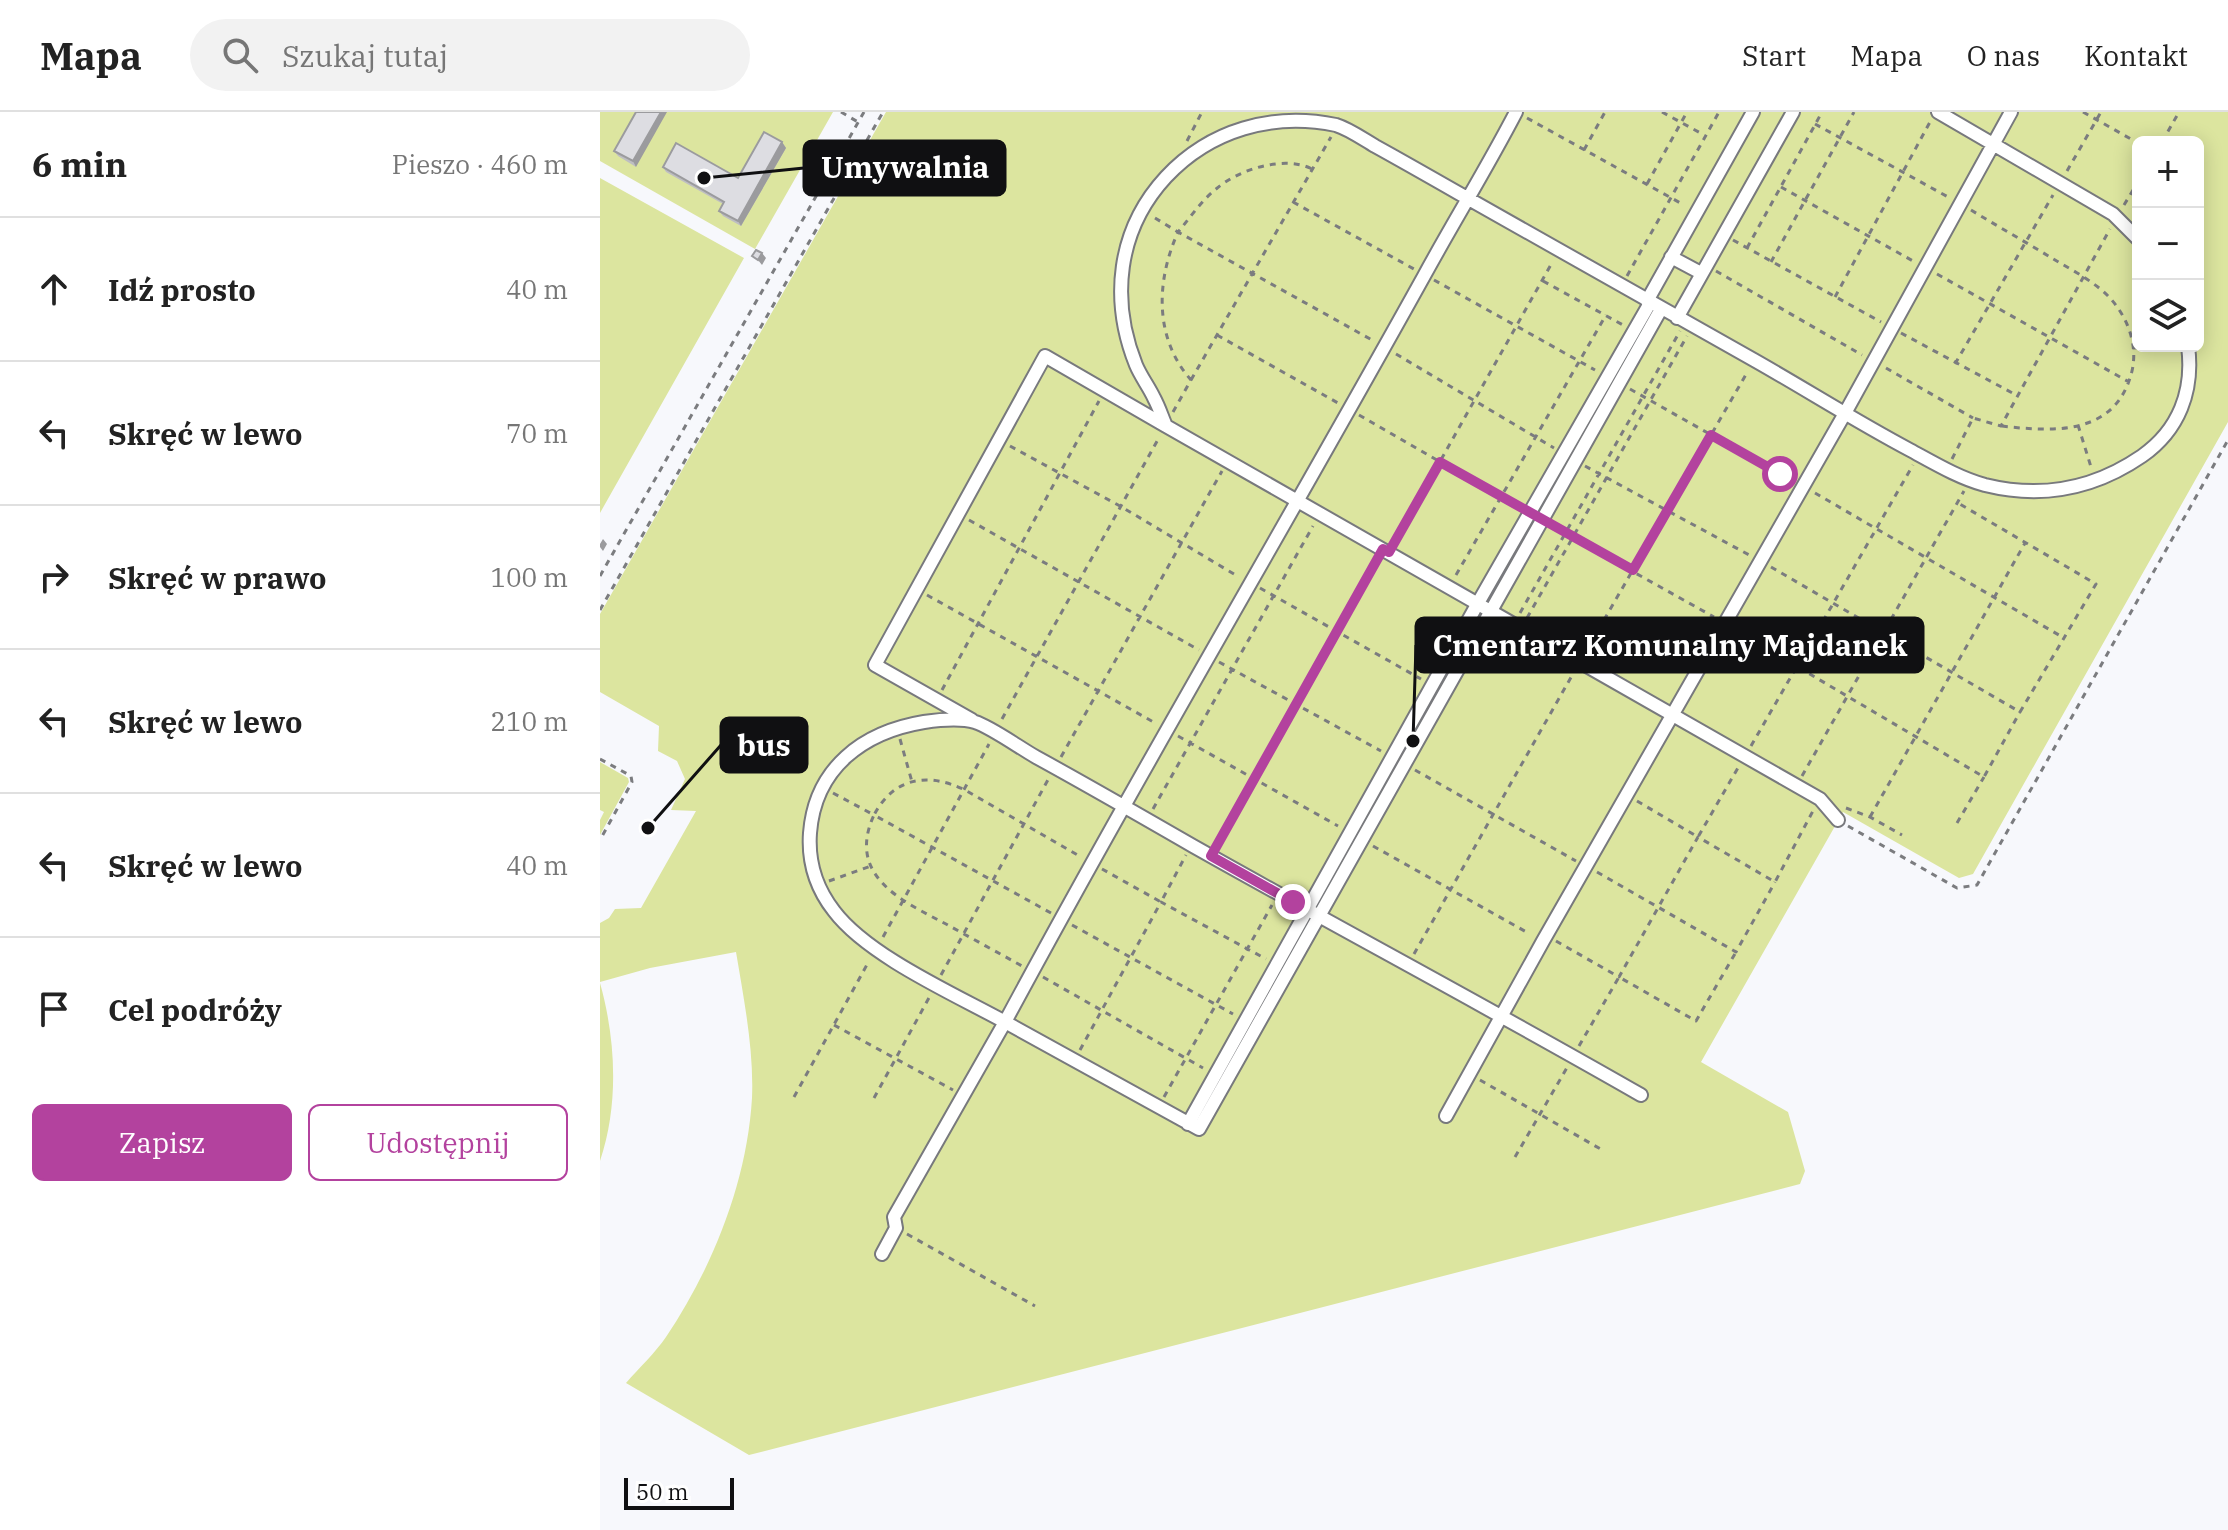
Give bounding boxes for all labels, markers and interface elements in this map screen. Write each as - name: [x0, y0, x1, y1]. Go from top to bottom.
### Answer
- search box: [190, 19, 750, 91]
- text: Mapa: [40, 31, 142, 80]
- icon: search: [218, 33, 262, 77]
- text: Szukaj tutaj: [282, 36, 448, 75]
- text: Start: [1742, 37, 1806, 74]
- text: Mapa: [1850, 37, 1923, 74]
- text: O nas: [1967, 37, 2040, 74]
- text: Kontakt: [2084, 37, 2188, 74]
- map controls: [2132, 136, 2204, 352]
- button: +: [2132, 136, 2204, 208]
- callout: Umywalnia: [804, 141, 1005, 195]
- text: 6 min: [32, 142, 127, 186]
- text: Pieszo · 460 m: [392, 147, 568, 181]
- text: Umywalnia: [821, 147, 989, 186]
- button: −: [2132, 208, 2204, 280]
- icon: ahead: [32, 267, 76, 311]
- text: Idź prosto: [108, 270, 256, 309]
- text: 40 m: [506, 272, 568, 306]
- button: layers: [2132, 280, 2204, 352]
- icon: left: [32, 411, 76, 455]
- text: Skręć w lewo: [108, 414, 302, 453]
- text: 70 m: [506, 416, 568, 450]
- route start: [1762, 456, 1798, 492]
- icon: right: [32, 555, 76, 599]
- text: Skręć w prawo: [108, 558, 327, 597]
- text: 100 m: [490, 560, 568, 594]
- callout: Cmentarz Komunalny Majdanek: [1416, 618, 1923, 672]
- text: Cmentarz Komunalny Majdanek: [1433, 625, 1908, 664]
- icon: left: [32, 699, 76, 743]
- text: Skręć w lewo: [108, 702, 302, 741]
- text: 210 m: [490, 704, 568, 738]
- callout: bus: [721, 718, 807, 772]
- text: bus: [737, 725, 791, 764]
- icon: left: [32, 843, 76, 887]
- text: Skręć w lewo: [108, 846, 302, 885]
- text: 40 m: [506, 848, 568, 882]
- route end: [1275, 884, 1311, 920]
- icon: arrive: [32, 987, 76, 1031]
- text: Cel podróży: [108, 990, 282, 1029]
- button: Zapisz: [32, 1104, 292, 1181]
- button: Udostępnij: [308, 1104, 568, 1181]
- scale bar: [624, 1474, 734, 1510]
- text: 50 m: [636, 1477, 688, 1506]

